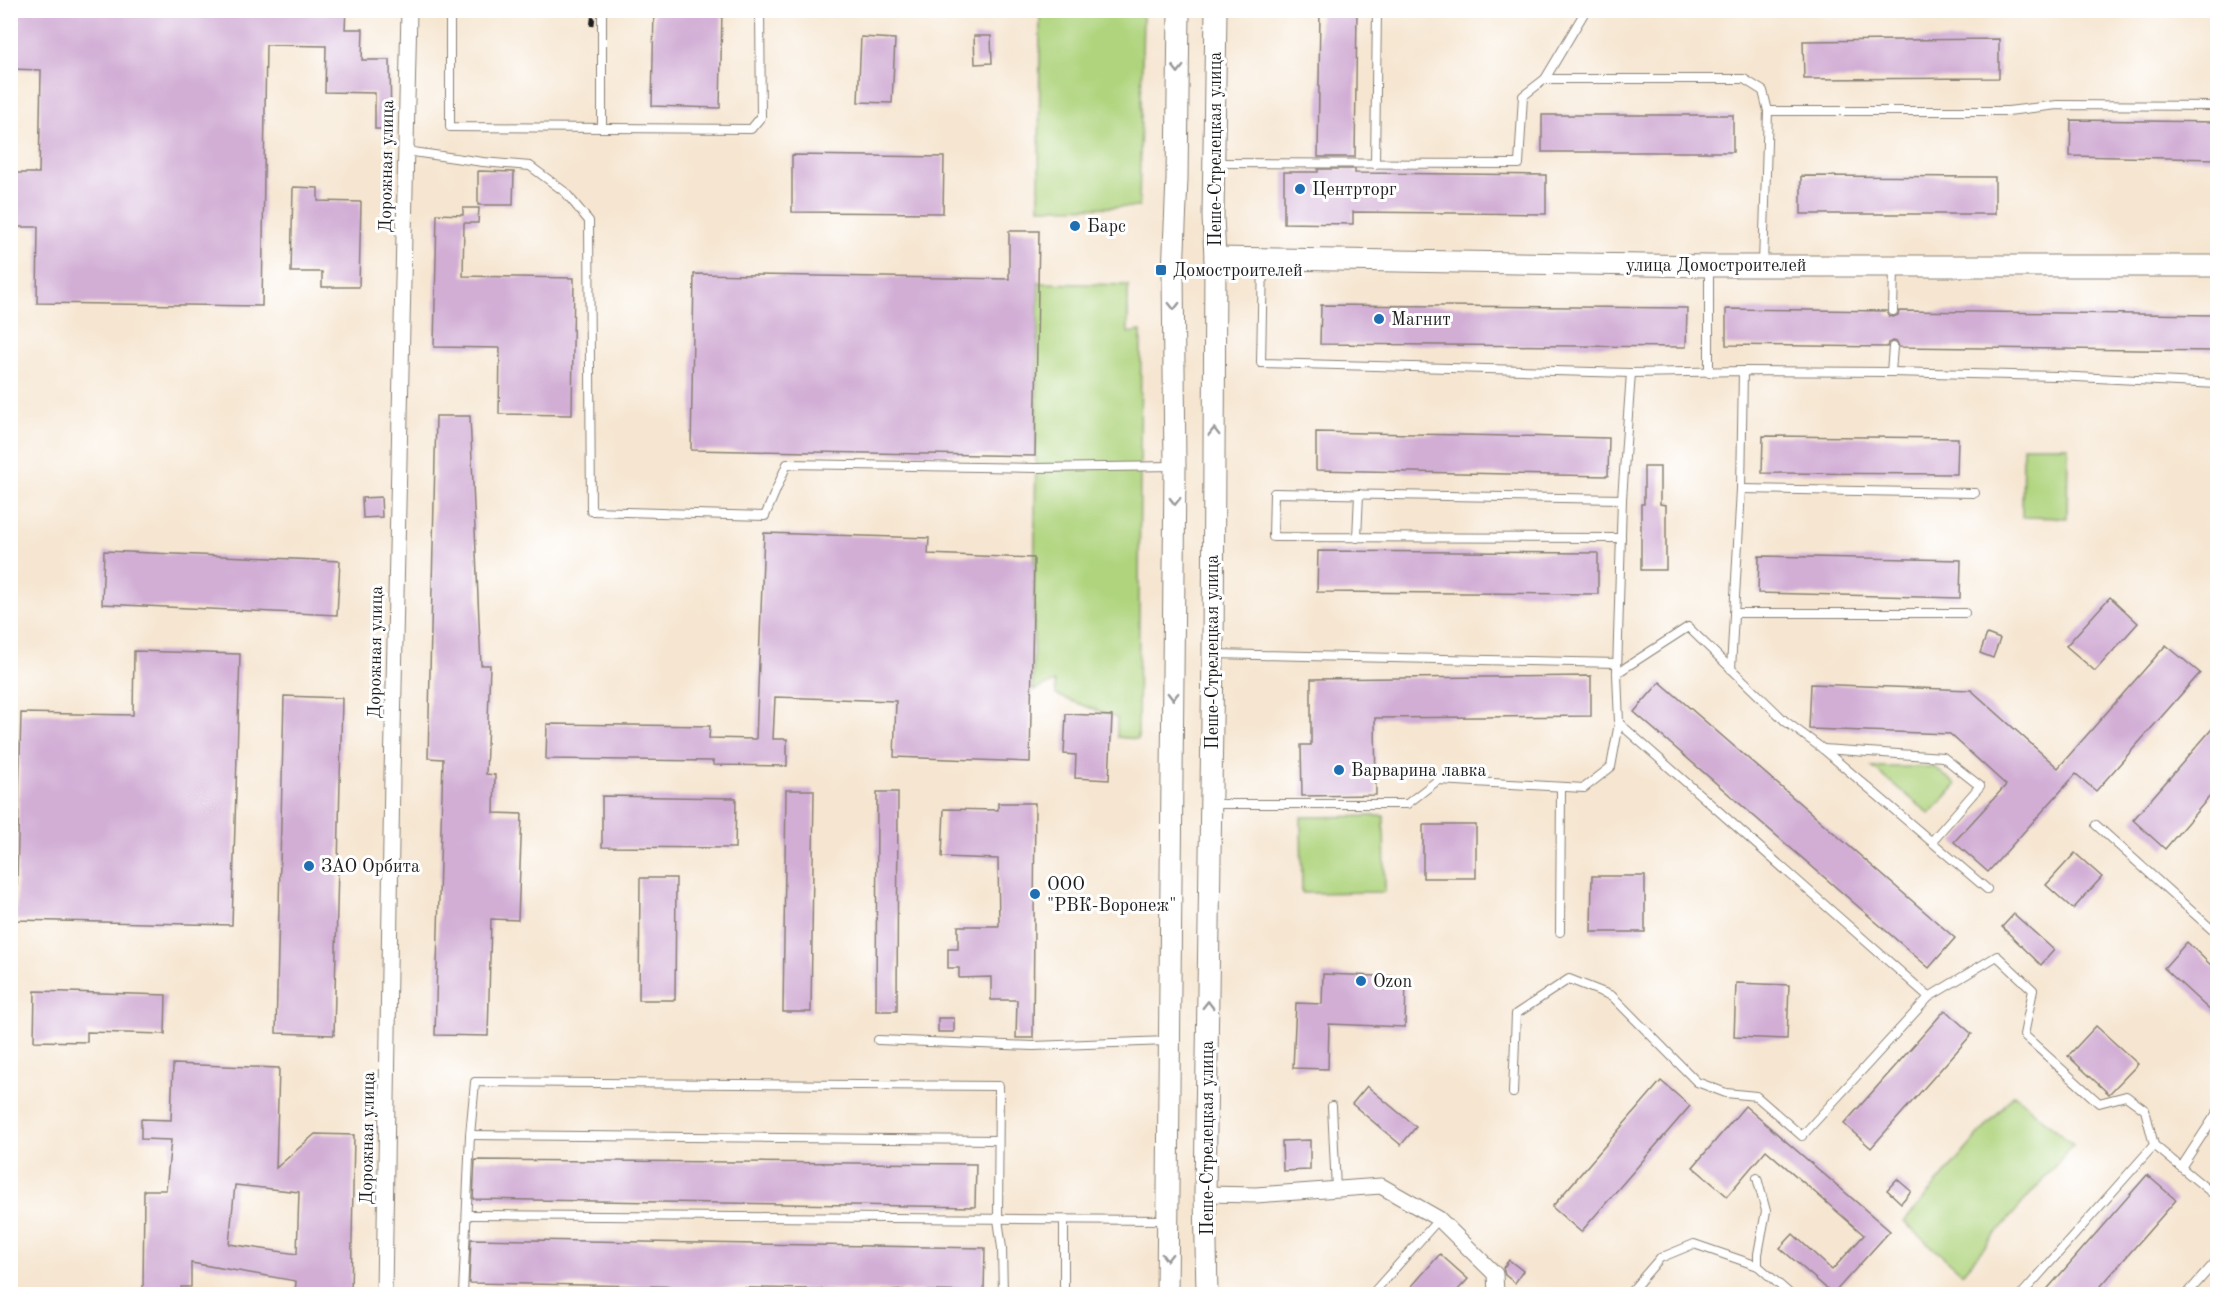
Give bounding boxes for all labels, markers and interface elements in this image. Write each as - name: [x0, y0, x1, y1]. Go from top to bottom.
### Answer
- street label: Пеше-Стрелецкая улица: [1207, 51, 1225, 246]
- one-way arrow: [1172, 64, 1184, 73]
- street label: Дорожная улица: [377, 99, 397, 232]
- place label: Центрторг: [1312, 181, 1397, 199]
- marker: Центрторг: [1293, 182, 1307, 196]
- place label: Барс: [1087, 218, 1126, 236]
- marker: Барс: [1068, 219, 1082, 233]
- street label: улица Домостроителей: [1626, 257, 1806, 275]
- place label: Домостроителей: [1173, 262, 1303, 280]
- marker: Домостроителей: [1154, 263, 1168, 277]
- one-way arrow: [1168, 301, 1180, 310]
- place label: Магнит: [1391, 311, 1451, 329]
- marker: Магнит: [1372, 312, 1386, 326]
- one-way arrow: [1208, 428, 1220, 437]
- one-way arrow: [1169, 496, 1181, 505]
- street label: Пеше-Стрелецкая улица: [1204, 554, 1222, 749]
- street label: Дорожная улица: [366, 585, 386, 718]
- one-way arrow: [1167, 691, 1179, 700]
- place label: Варварина лавка: [1351, 762, 1487, 780]
- marker: Варварина лавка: [1332, 763, 1346, 777]
- place label: ЗАО Орбита: [321, 858, 420, 876]
- marker: ЗАО Орбита: [302, 859, 316, 873]
- place label: ООО "РВК-Воронеж": [1047, 876, 1176, 915]
- marker: ООО "РВК-Воронеж": [1028, 887, 1042, 901]
- place label: Ozon: [1373, 973, 1412, 991]
- marker: Ozon: [1354, 974, 1368, 988]
- one-way arrow: [1202, 1001, 1214, 1010]
- street label: Пеше-Стрелецкая улица: [1199, 1040, 1217, 1235]
- street label: Дорожная улица: [358, 1071, 378, 1204]
- one-way arrow: [1161, 1253, 1173, 1262]

